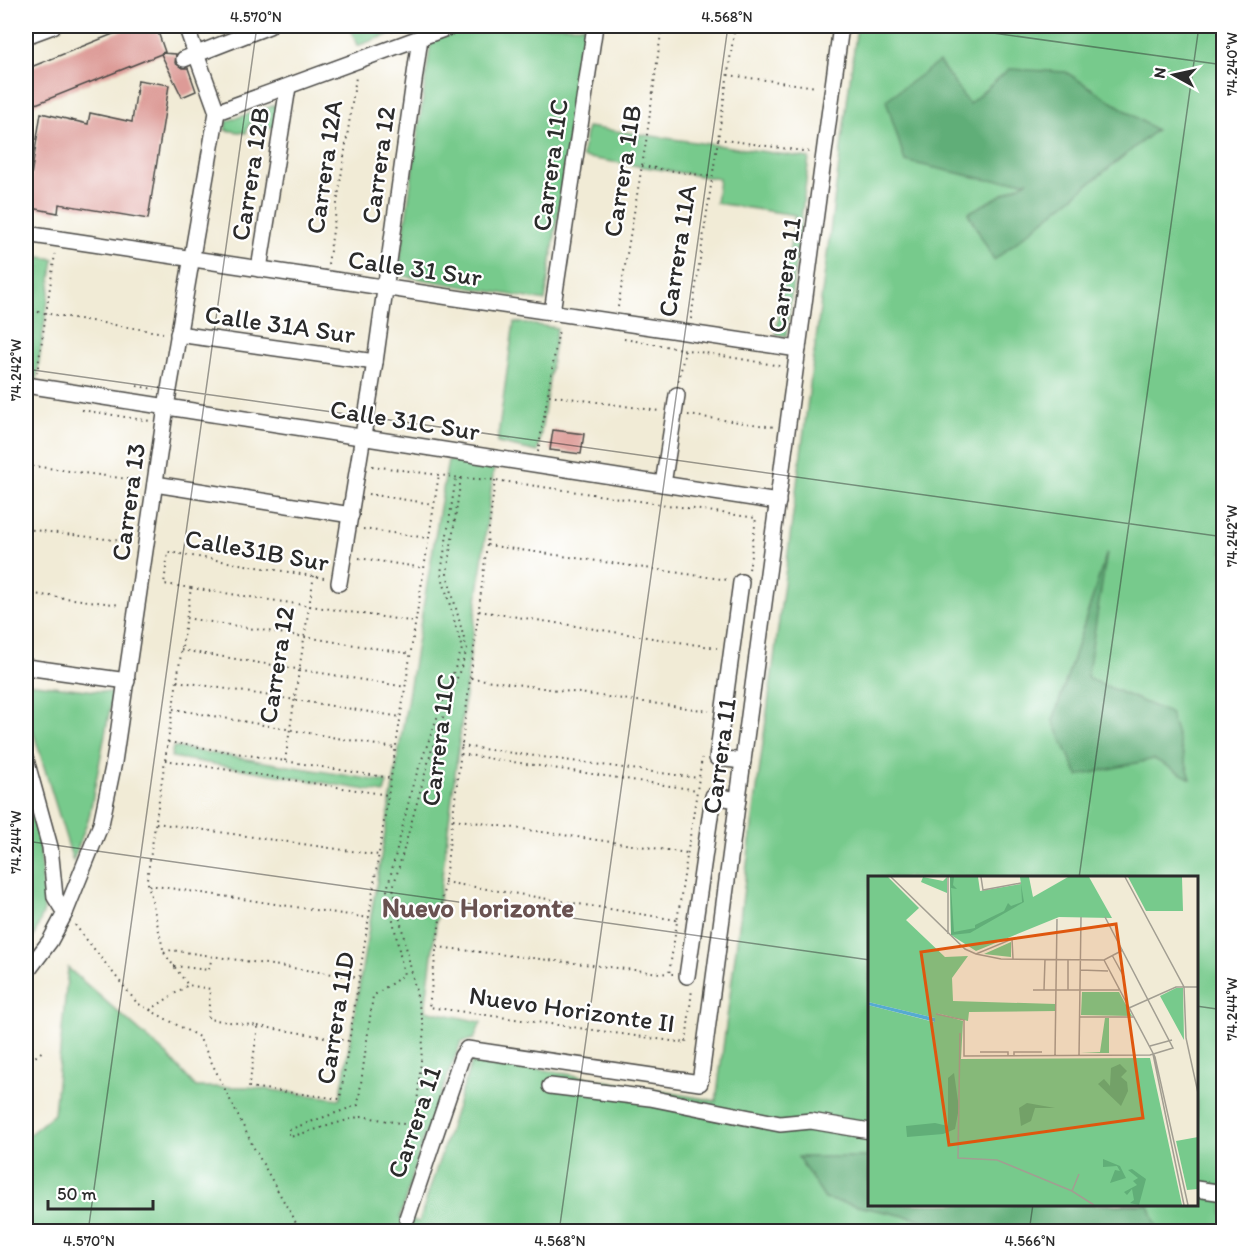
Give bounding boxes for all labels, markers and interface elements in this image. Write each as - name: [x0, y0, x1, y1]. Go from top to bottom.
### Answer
- text: 4.570°N: [230, 8, 282, 26]
- text: 4.568°N: [701, 8, 753, 26]
- text: 74.240°W: [1223, 32, 1241, 96]
- north arrow: [1144, 45, 1204, 105]
- text: N: [1149, 66, 1170, 80]
- street label: Carrera 11C: [525, 97, 575, 233]
- street label: Carrera 12A: [299, 98, 349, 236]
- street label: Carrera 11B: [596, 103, 648, 239]
- street label: Carrera 12: [354, 104, 402, 226]
- street label: Carrera 12B: [224, 105, 276, 243]
- street label: Carrera 11A: [651, 182, 703, 319]
- street label: Carrera 11: [760, 215, 808, 335]
- street label: Calle 31 Sur: [346, 243, 485, 293]
- street label: Calle 31A Sur: [203, 298, 358, 350]
- text: 74.242°W: [7, 339, 25, 401]
- street label: Calle 31C Sur: [328, 392, 483, 448]
- street label: Carrera 13: [104, 441, 152, 563]
- text: 74.242°W: [1223, 505, 1241, 567]
- street label: Calle31B Sur: [183, 522, 332, 579]
- street label: Carrera 12: [251, 604, 301, 726]
- street label: Carrera 11C: [414, 672, 462, 808]
- street label: Carrera 11: [695, 696, 743, 816]
- text: 74.244°W: [7, 810, 25, 874]
- inset map: [868, 876, 1198, 1206]
- district label: Nuevo Horizonte: [382, 891, 574, 924]
- street label: Carrera 11D: [309, 949, 361, 1087]
- text: 74.244°W: [1223, 977, 1241, 1041]
- street label: Nuevo Horizonte II: [467, 979, 677, 1039]
- street label: Carrera 11: [380, 1062, 448, 1182]
- scale bar: [48, 1173, 153, 1211]
- text: 50 m: [57, 1183, 97, 1205]
- text: 4.570°N: [63, 1232, 115, 1250]
- text: 4.568°N: [534, 1232, 586, 1250]
- text: 4.566°N: [1004, 1232, 1056, 1250]

